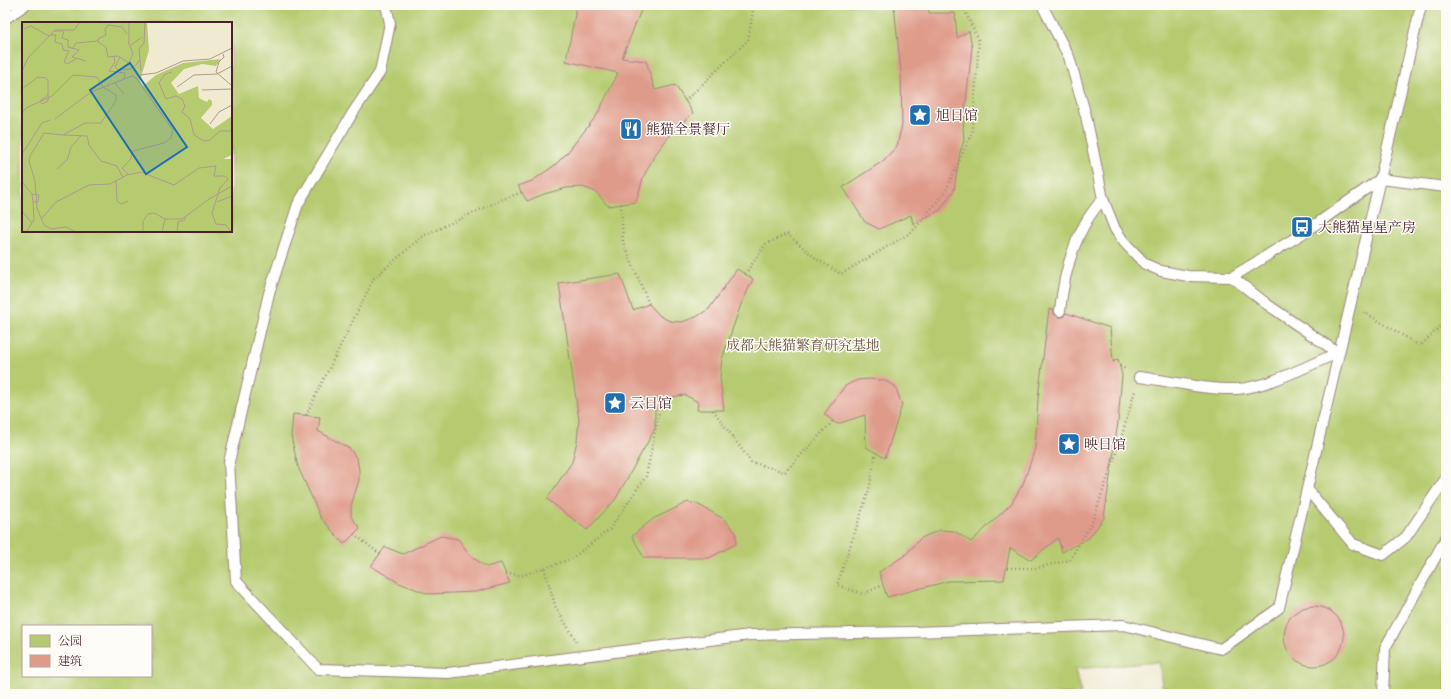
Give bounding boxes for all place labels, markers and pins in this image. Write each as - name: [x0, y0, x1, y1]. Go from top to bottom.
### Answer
- place icon: 旭日馆: [907, 102, 933, 128]
- place label: 旭日馆: [936, 106, 978, 125]
- restaurant icon: 熊猫全景餐厅: [618, 116, 644, 142]
- place label: 熊猫全景餐厅: [646, 120, 730, 139]
- bus stop icon: 大熊猫星星产房: [1289, 214, 1315, 240]
- place label: 大熊猫星星产房: [1318, 218, 1416, 237]
- place icon: 云日馆: [602, 390, 628, 416]
- place label: 云日馆: [630, 394, 672, 413]
- place icon: 映日馆: [1056, 431, 1082, 457]
- place label: 映日馆: [1084, 435, 1126, 454]

